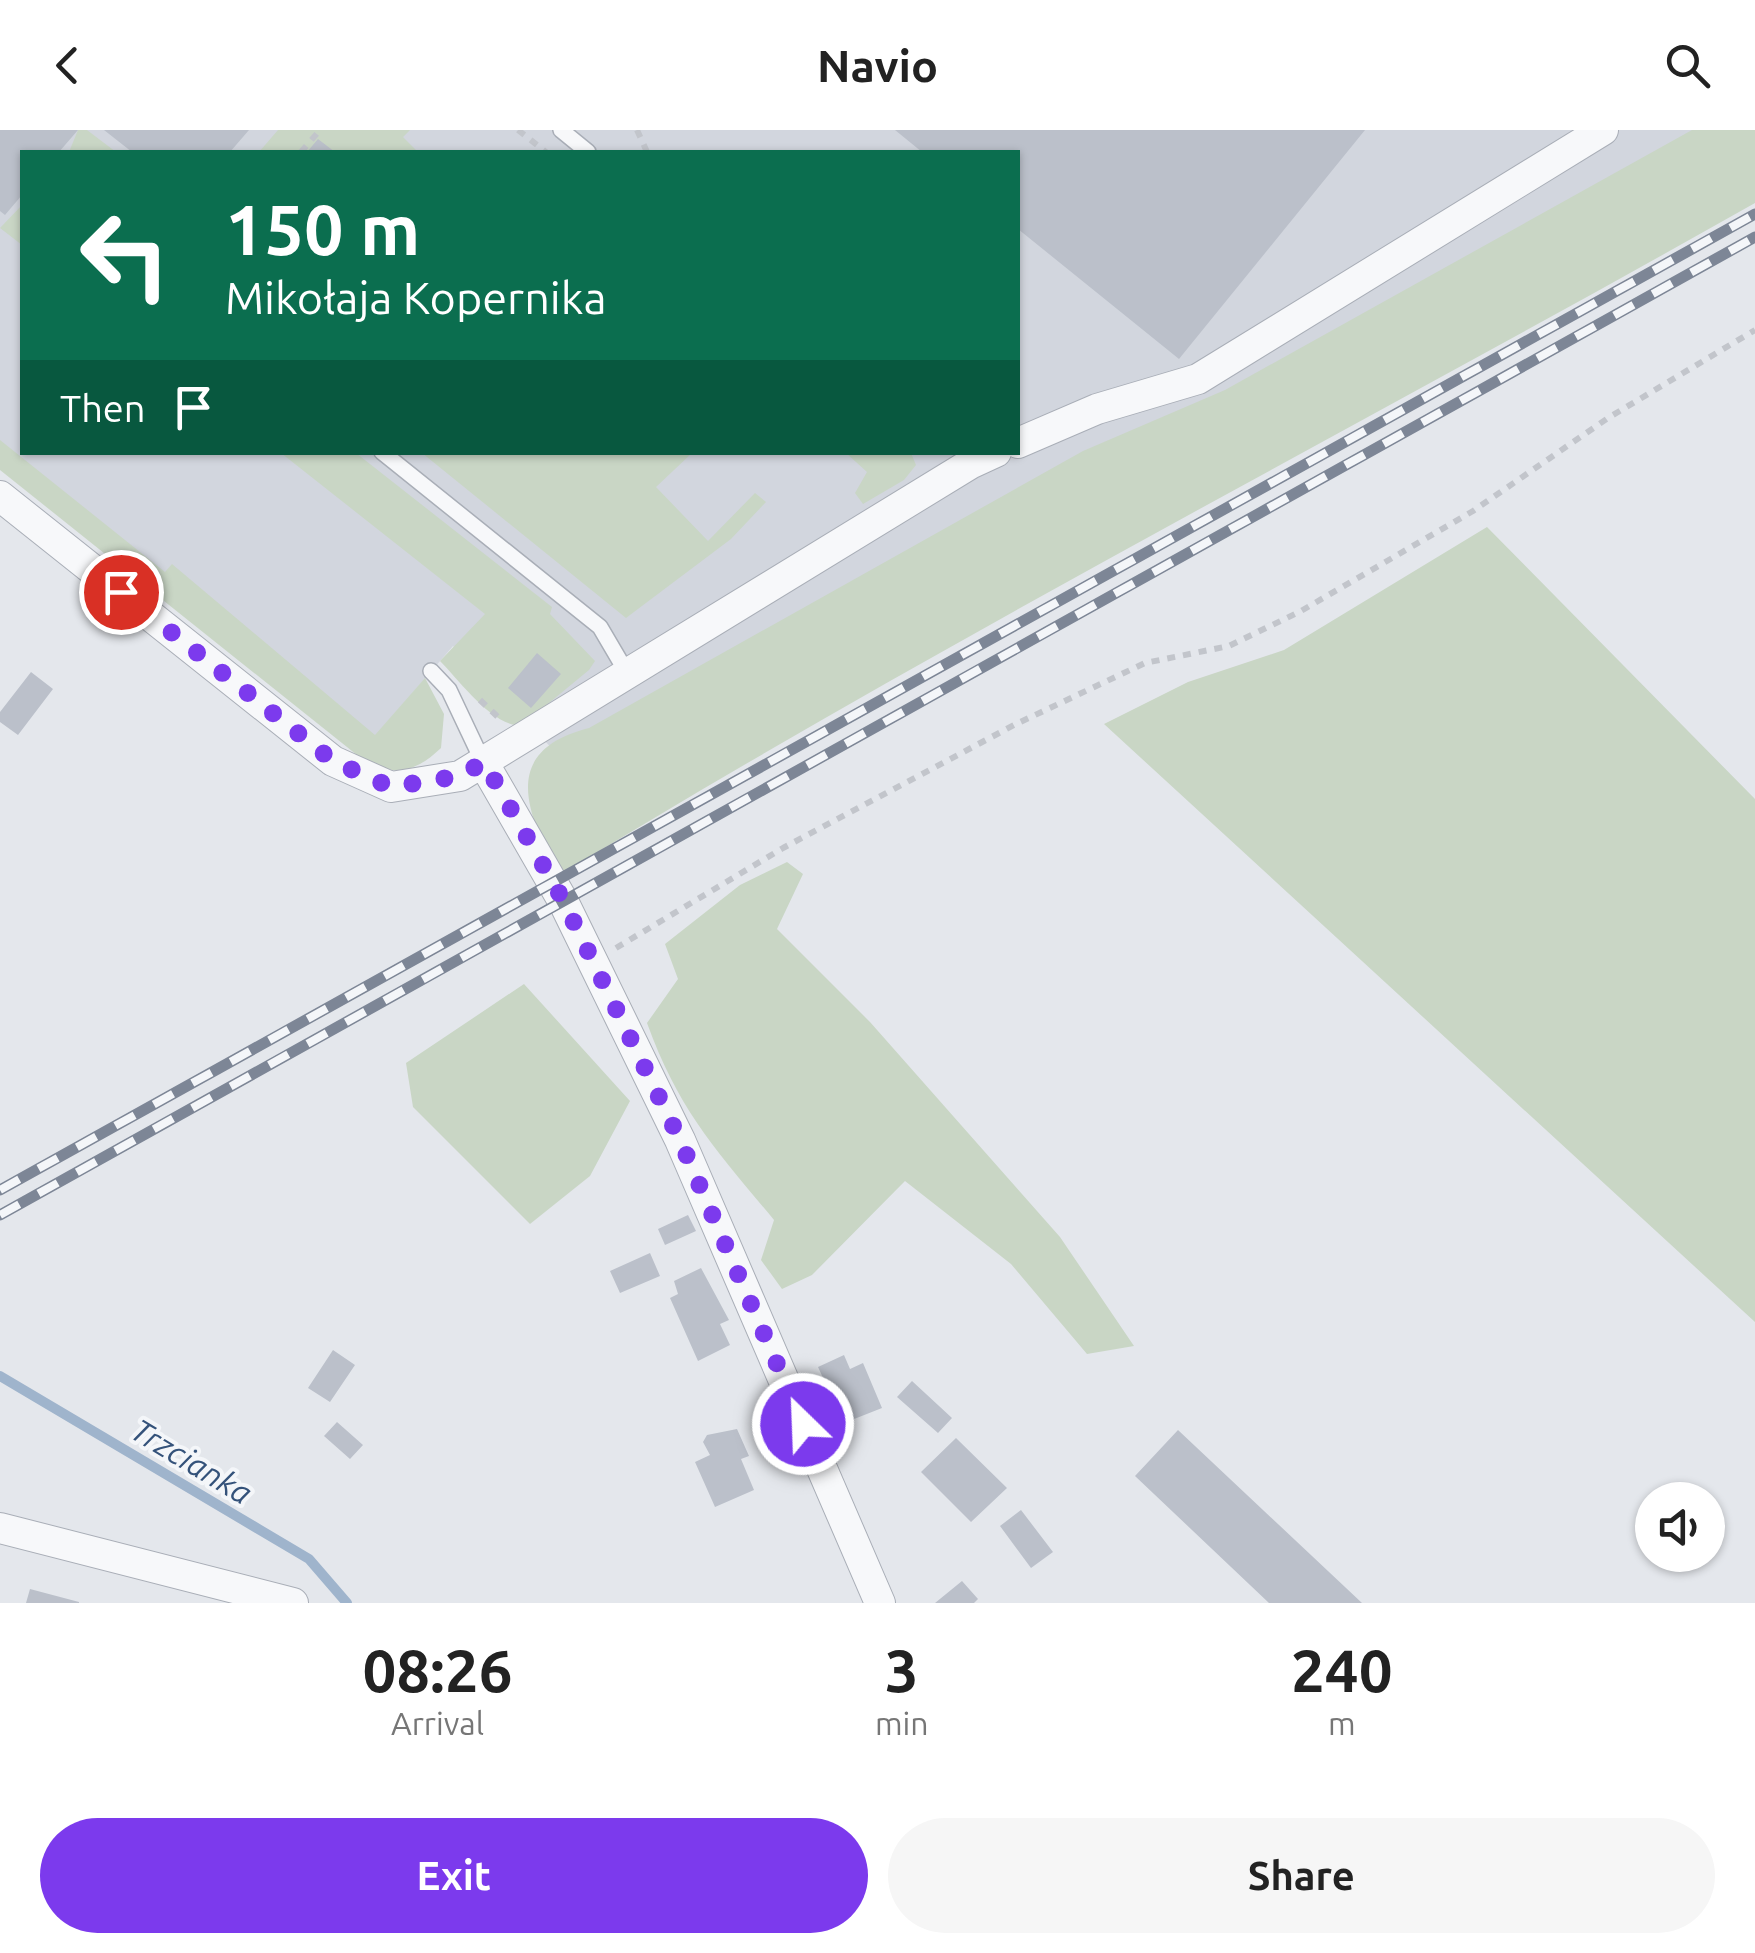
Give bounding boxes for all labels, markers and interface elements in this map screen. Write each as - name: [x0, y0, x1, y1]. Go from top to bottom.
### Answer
- icon: back: [40, 38, 95, 93]
- icon: search: [1660, 38, 1715, 93]
- text: Navio: [817, 40, 938, 91]
- icon: left: [60, 190, 190, 320]
- text: 150 m: [225, 190, 420, 268]
- text: Mikołaja Kopernika: [225, 272, 607, 323]
- icon: arrive: [166, 380, 221, 435]
- text: Then: [60, 387, 146, 429]
- pin: [79, 550, 164, 635]
- icon: arrive: [94, 565, 149, 620]
- position arrow: [751, 1372, 855, 1476]
- water label: Trzcianka: [125, 1411, 259, 1511]
- map controls: [1635, 1482, 1725, 1572]
- button: sound: [1635, 1482, 1725, 1572]
- text: 08:26: [362, 1636, 513, 1703]
- text: 3: [885, 1636, 919, 1703]
- text: 240: [1291, 1636, 1393, 1703]
- text: Arrival: [391, 1705, 484, 1741]
- text: min: [875, 1705, 929, 1741]
- text: m: [1328, 1705, 1356, 1741]
- button: Exit: [40, 1818, 868, 1933]
- button: Share: [888, 1818, 1715, 1933]

